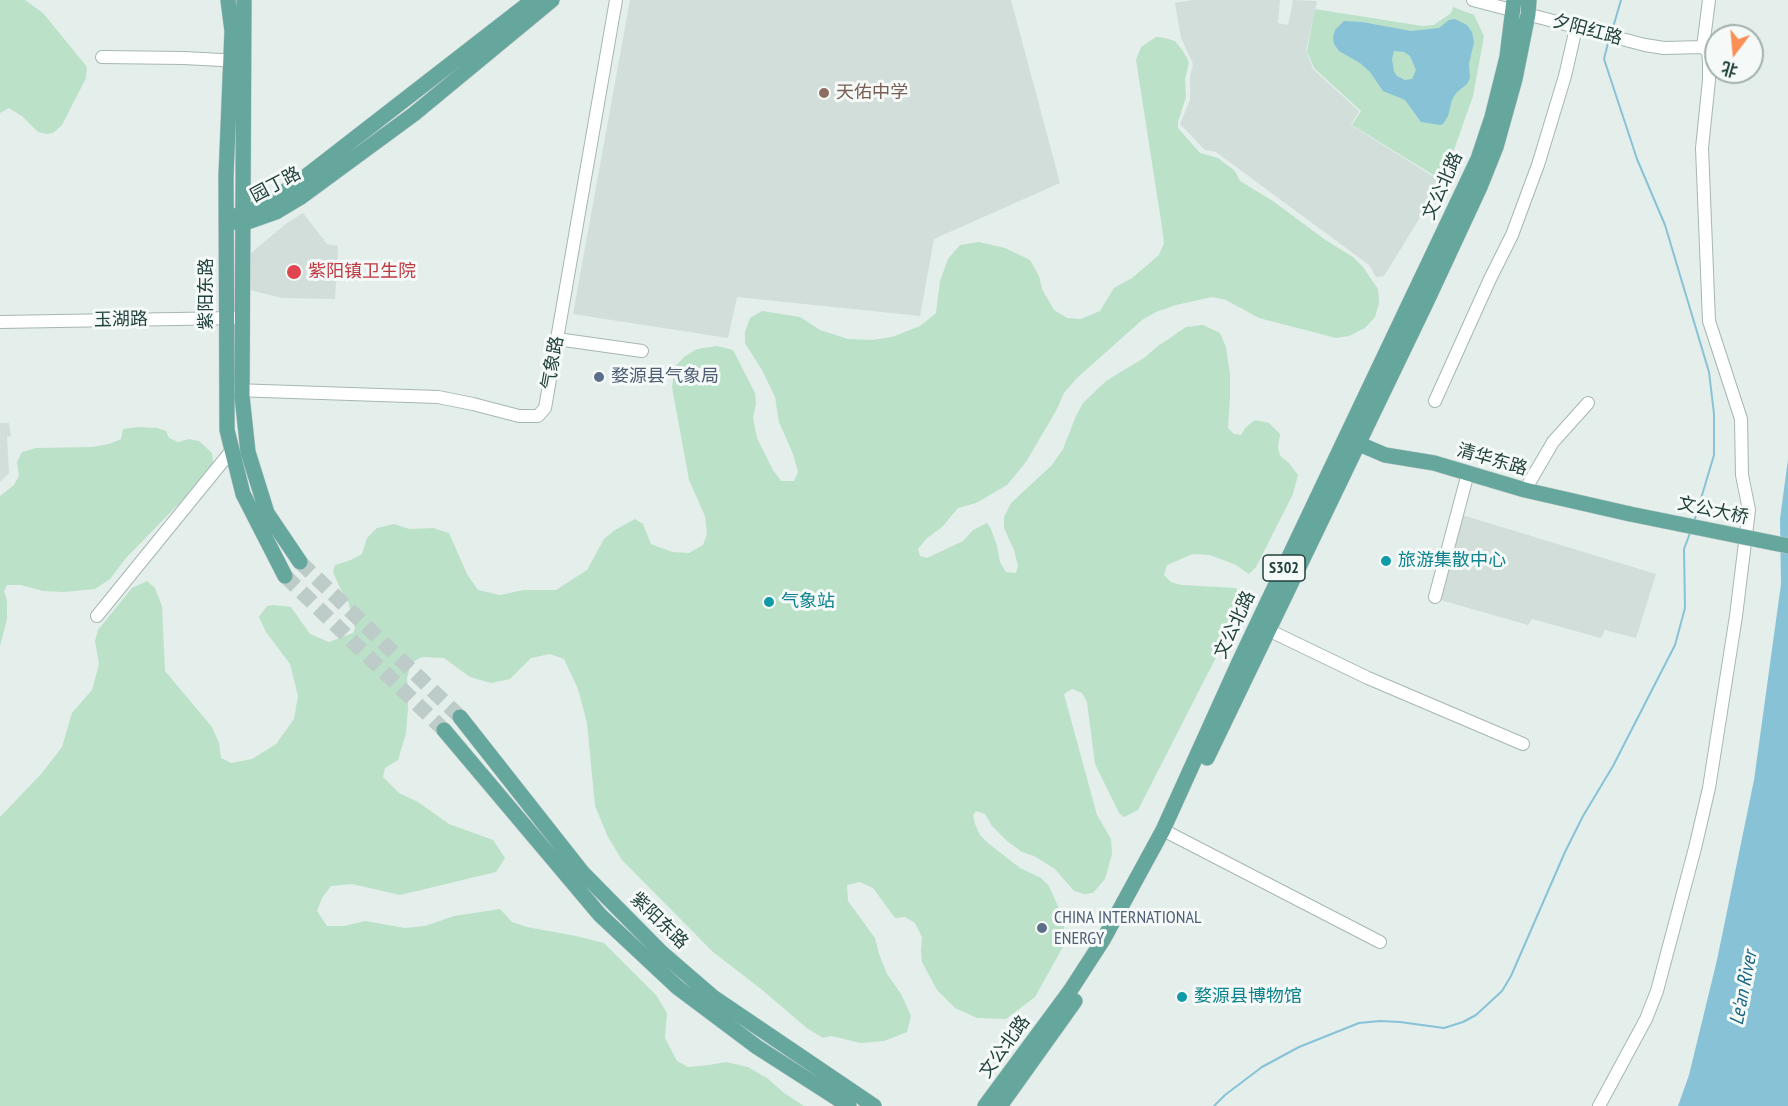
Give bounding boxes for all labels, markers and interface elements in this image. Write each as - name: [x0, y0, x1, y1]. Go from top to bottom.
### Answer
- street label: 夕阳红路: [1549, 10, 1625, 50]
- north arrow: [1704, 24, 1764, 84]
- text: 北: [1719, 58, 1740, 81]
- place label: 天佑中学: [836, 82, 908, 104]
- marker: 天佑中学: [817, 86, 831, 100]
- street label: 文公北路: [1418, 149, 1468, 223]
- street label: 园丁路: [247, 163, 305, 207]
- street label: 紫阳东路: [196, 258, 218, 330]
- place label: 紫阳镇卫生院: [308, 261, 416, 283]
- marker: 紫阳镇卫生院: [285, 263, 303, 281]
- street label: 玉湖路: [94, 309, 148, 331]
- street label: 气象路: [538, 335, 568, 391]
- place label: 婺源县气象局: [611, 366, 719, 388]
- marker: 婺源县气象局: [592, 370, 606, 384]
- street label: 清华东路: [1454, 440, 1530, 480]
- street label: 文公大桥: [1676, 493, 1750, 529]
- place label: 旅游集散中心: [1398, 550, 1506, 572]
- marker: 旅游集散中心: [1379, 554, 1393, 568]
- road number: S302: [1263, 555, 1305, 581]
- street label: 文公北路: [1210, 588, 1260, 662]
- place label: 气象站: [781, 591, 835, 613]
- marker: 气象站: [762, 595, 776, 609]
- street label: 紫阳东路: [626, 888, 692, 954]
- place label: CHINA INTERNATIONAL ENERGY: [1054, 907, 1201, 950]
- marker: CHINA INTERNATIONAL ENERGY: [1035, 921, 1049, 935]
- water label: Le'an River: [1725, 949, 1763, 1027]
- place label: 婺源县博物馆: [1194, 986, 1302, 1008]
- marker: 婺源县博物馆: [1175, 990, 1189, 1004]
- street label: 文公北路: [975, 1012, 1035, 1082]

